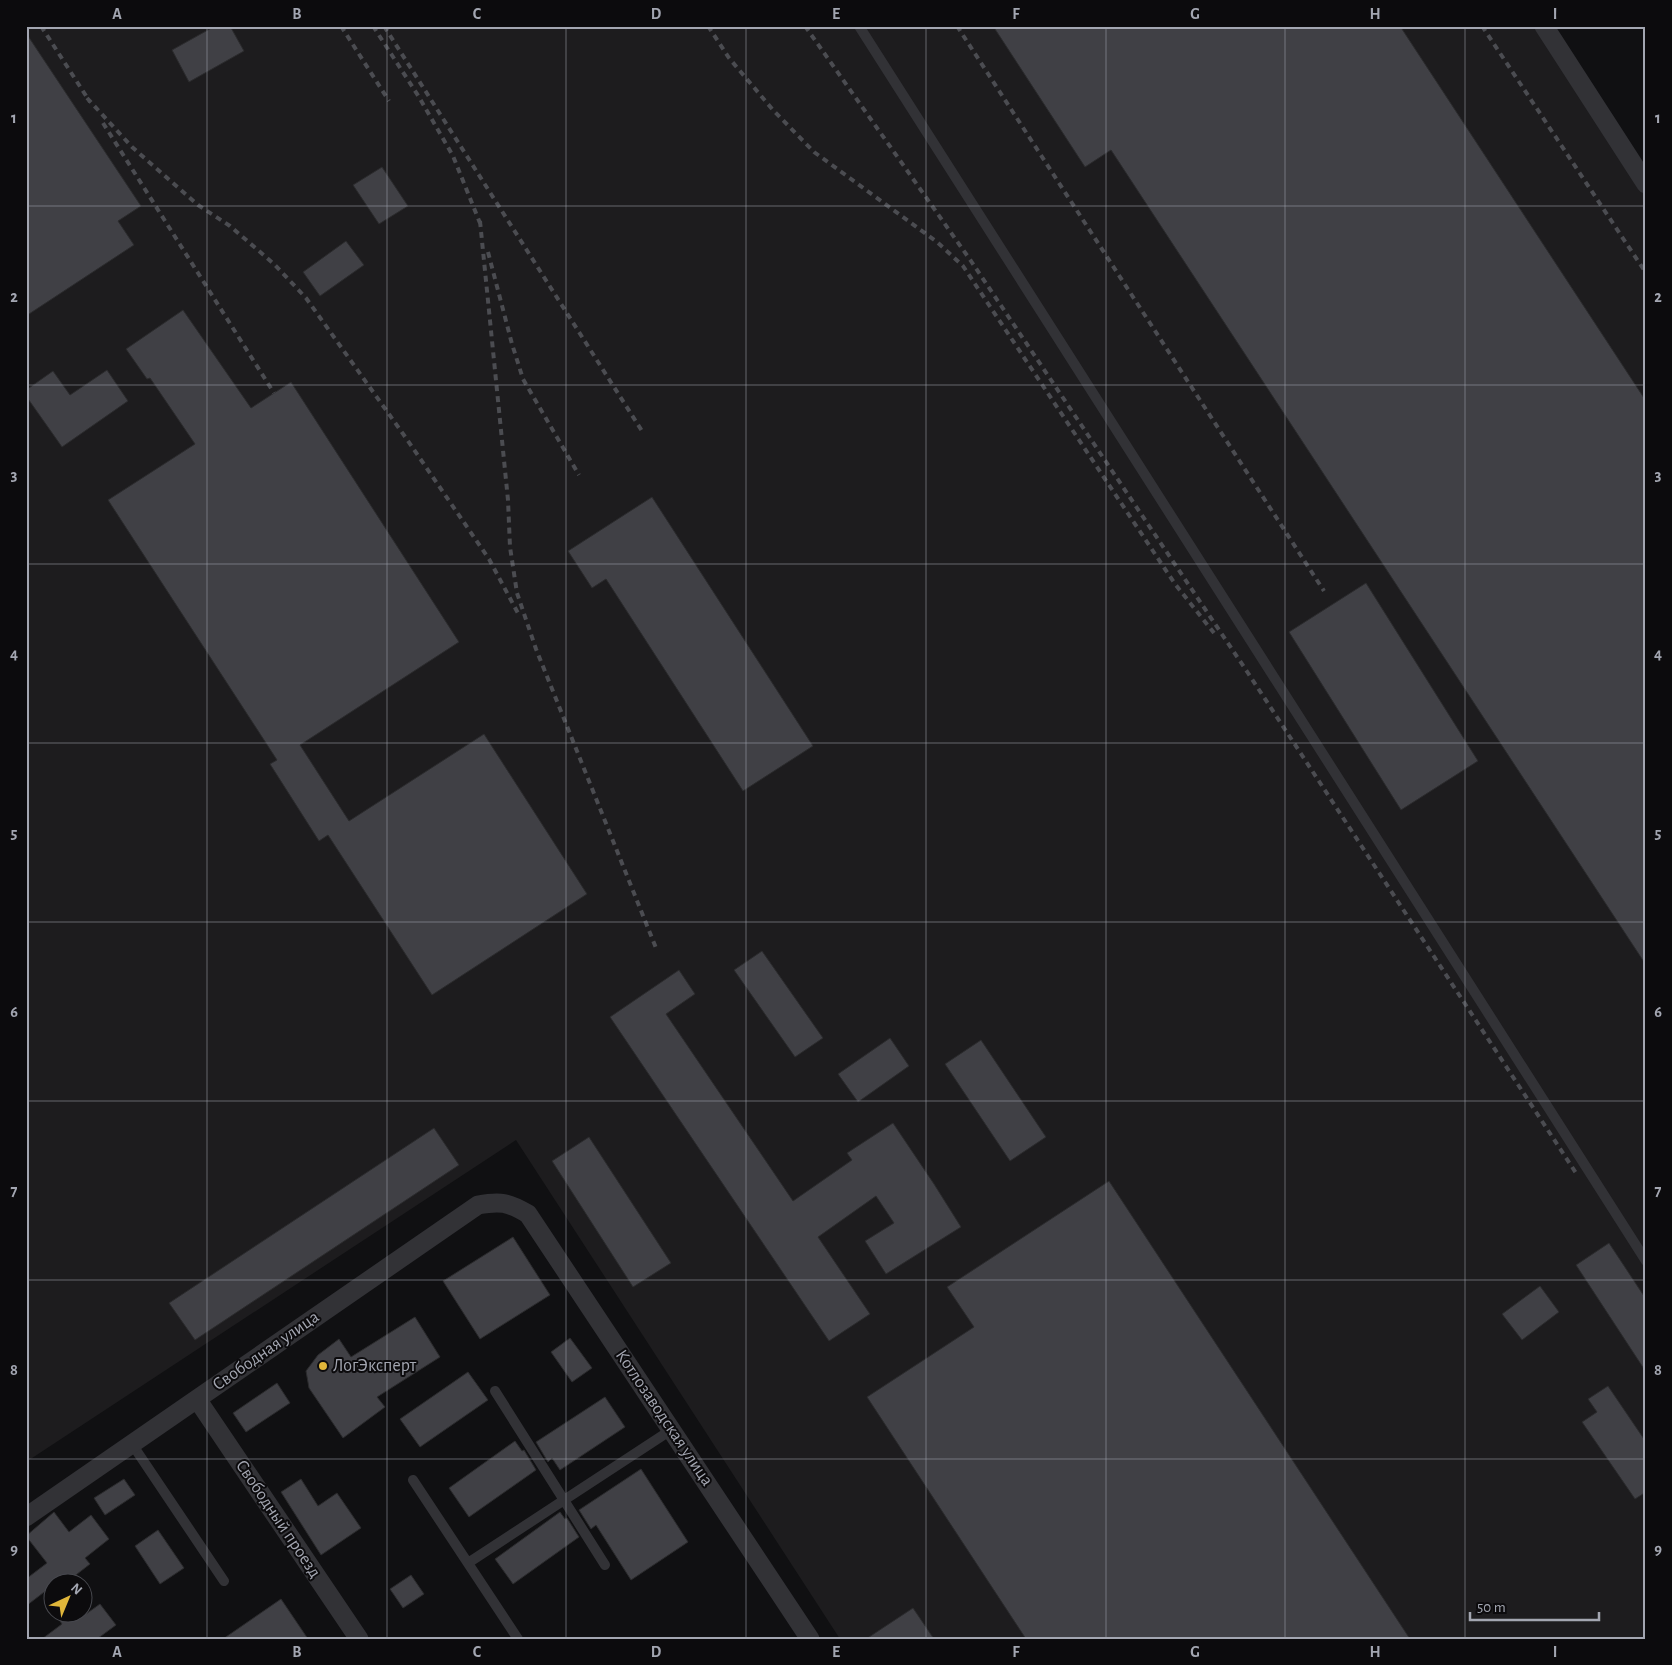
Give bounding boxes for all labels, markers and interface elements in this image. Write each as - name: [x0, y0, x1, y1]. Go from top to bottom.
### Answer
- text: A: [112, 6, 122, 22]
- text: B: [292, 6, 302, 22]
- text: C: [473, 6, 482, 22]
- text: D: [651, 6, 662, 22]
- text: E: [832, 6, 840, 22]
- text: F: [1012, 6, 1020, 22]
- text: G: [1190, 6, 1200, 22]
- text: H: [1369, 6, 1381, 22]
- text: I: [1553, 6, 1557, 22]
- text: 1: [11, 110, 17, 126]
- text: 1: [1655, 110, 1661, 126]
- text: 2: [10, 289, 18, 305]
- text: 2: [1654, 289, 1662, 305]
- text: 3: [11, 467, 18, 483]
- text: 3: [1655, 467, 1662, 483]
- text: 4: [10, 646, 18, 662]
- text: 4: [1654, 646, 1662, 662]
- text: 5: [11, 825, 18, 841]
- text: 5: [1655, 825, 1662, 841]
- text: 6: [10, 1004, 18, 1020]
- text: 6: [1654, 1004, 1662, 1020]
- text: 7: [11, 1183, 18, 1199]
- text: 7: [1655, 1183, 1662, 1199]
- street label: Свободная улица: [209, 1307, 322, 1394]
- street label: Котлозаводская улица: [612, 1347, 716, 1489]
- place label: ЛогЭксперт: [333, 1357, 417, 1375]
- marker: ЛогЭксперт: [317, 1360, 329, 1372]
- text: 8: [10, 1362, 18, 1378]
- text: 8: [1654, 1362, 1662, 1378]
- street label: Свободный проезд: [232, 1456, 325, 1581]
- text: 9: [10, 1541, 18, 1557]
- text: 9: [1654, 1541, 1662, 1557]
- north arrow: [42, 1572, 92, 1622]
- text: N: [68, 1581, 85, 1598]
- scale bar: [1470, 1590, 1598, 1622]
- text: 50 m: [1477, 1600, 1506, 1615]
- text: A: [112, 1644, 122, 1660]
- text: B: [292, 1644, 302, 1660]
- text: C: [473, 1644, 482, 1660]
- text: D: [651, 1644, 662, 1660]
- text: E: [832, 1644, 840, 1660]
- text: F: [1012, 1644, 1020, 1660]
- text: G: [1190, 1644, 1200, 1660]
- text: H: [1369, 1644, 1381, 1660]
- text: I: [1553, 1644, 1557, 1660]

